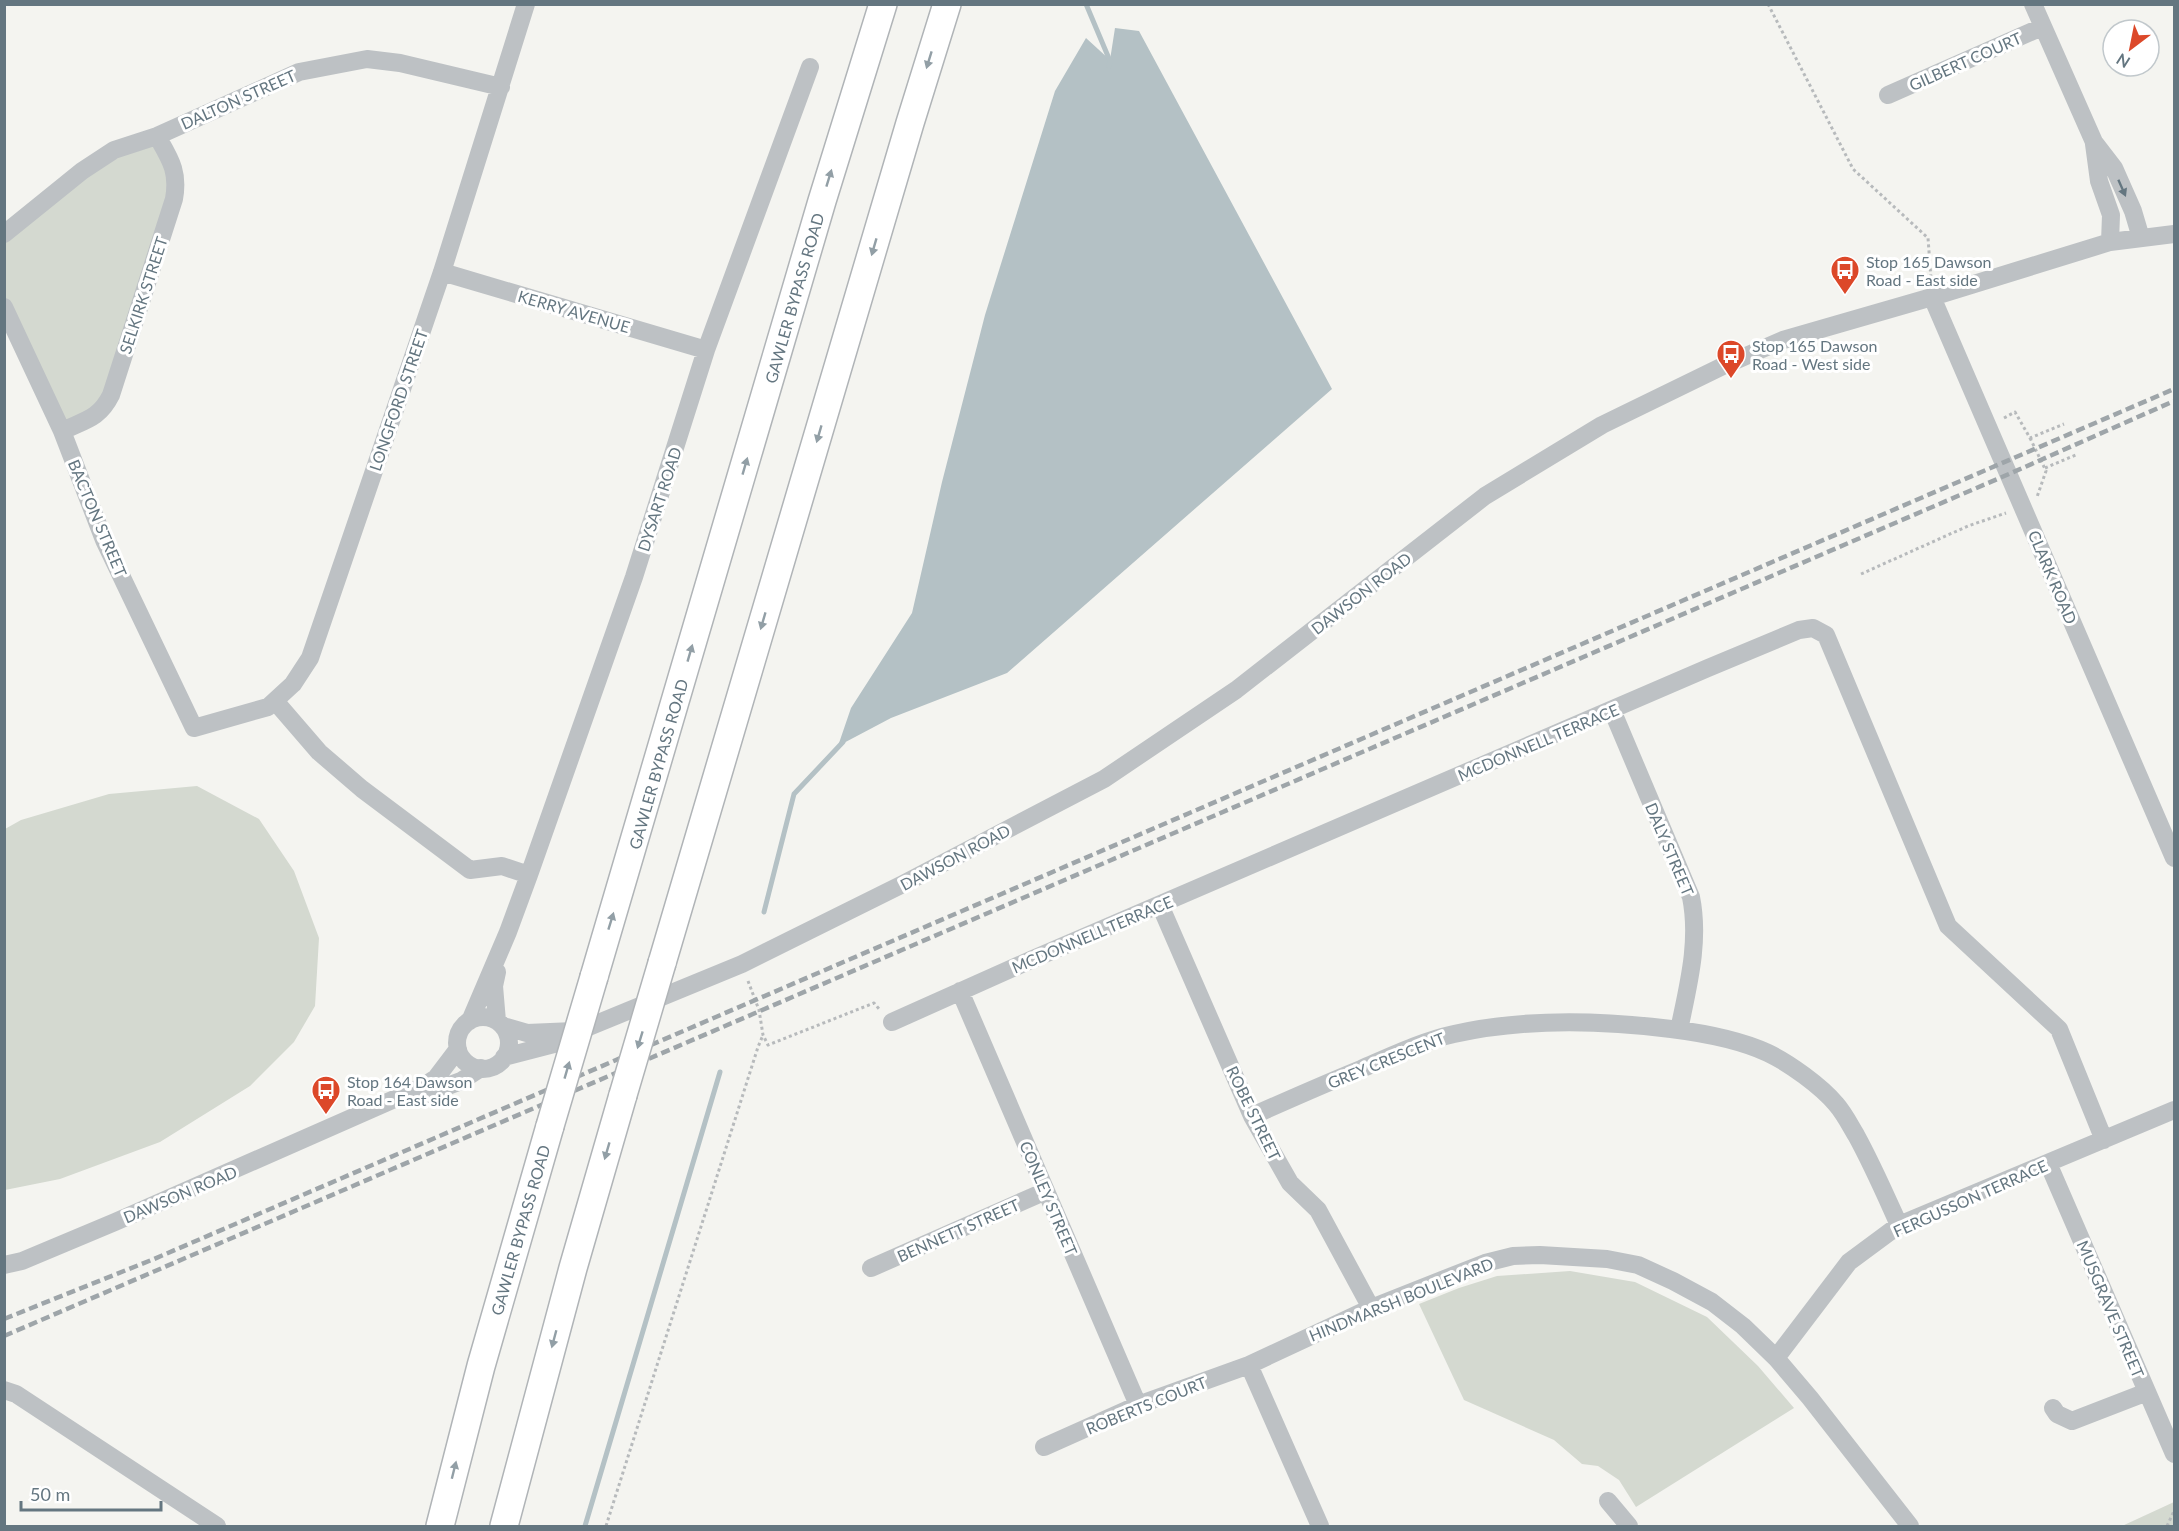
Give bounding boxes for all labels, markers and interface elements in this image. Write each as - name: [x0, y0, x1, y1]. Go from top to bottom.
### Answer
- north arrow: [2101, 18, 2161, 78]
- street label: GILBERT COURT: [1906, 28, 2025, 94]
- text: N: [2113, 50, 2133, 72]
- one-way arrow: [924, 51, 933, 69]
- street label: DALTON STREET: [178, 65, 299, 133]
- one-way arrow: [825, 169, 834, 187]
- one-way arrow: [2118, 179, 2127, 196]
- street label: GAWLER BYPASS ROAD: [761, 211, 827, 385]
- street label: SELKIRK STREET: [115, 234, 171, 356]
- one-way arrow: [869, 238, 878, 256]
- place label: Stop 165 Dawson Road - East side: [1866, 252, 1991, 289]
- bus stop icon: Stop 165 Dawson Road - East side: [1829, 254, 1861, 296]
- street label: KERRY AVENUE: [516, 286, 632, 336]
- street label: LONGFORD STREET: [365, 326, 431, 473]
- place label: Stop 165 Dawson Road - West side: [1752, 336, 1877, 373]
- bus stop icon: Stop 165 Dawson Road - West side: [1715, 338, 1747, 380]
- one-way arrow: [814, 425, 823, 443]
- street label: DYSART ROAD: [633, 444, 685, 554]
- street label: BACTON STREET: [65, 457, 131, 580]
- one-way arrow: [741, 457, 750, 475]
- street label: CLARK ROAD: [2025, 527, 2081, 627]
- street label: DAWSON ROAD: [1307, 548, 1415, 638]
- one-way arrow: [758, 612, 767, 630]
- one-way arrow: [686, 644, 695, 662]
- street label: GAWLER BYPASS ROAD: [625, 677, 691, 851]
- street label: MCDONNELL TERRACE: [1455, 699, 1621, 785]
- street label: DALY STREET: [1642, 800, 1698, 899]
- street label: DAWSON ROAD: [897, 820, 1013, 894]
- street label: MCDONNELL TERRACE: [1009, 891, 1175, 977]
- one-way arrow: [607, 912, 616, 930]
- street label: GREY CRESCENT: [1325, 1028, 1448, 1092]
- one-way arrow: [635, 1031, 644, 1049]
- one-way arrow: [563, 1061, 572, 1079]
- street label: ROBE STREET: [1223, 1063, 1285, 1164]
- place label: Stop 164 Dawson Road - East side: [347, 1072, 472, 1109]
- bus stop icon: Stop 164 Dawson Road - East side: [310, 1074, 342, 1116]
- street label: CONLEY STREET: [1016, 1138, 1082, 1259]
- one-way arrow: [602, 1142, 611, 1160]
- street label: GAWLER BYPASS ROAD: [487, 1143, 553, 1317]
- street label: FERGUSSON TERRACE: [1890, 1155, 2050, 1241]
- street label: DAWSON ROAD: [120, 1161, 240, 1227]
- street label: BENNETT STREET: [894, 1194, 1023, 1265]
- street label: MUSGRAVE STREET: [2073, 1238, 2149, 1381]
- street label: HINDMARSH BOULEVARD: [1306, 1253, 1496, 1345]
- one-way arrow: [549, 1330, 558, 1348]
- street label: ROBERTS COURT: [1083, 1372, 1210, 1438]
- one-way arrow: [450, 1461, 460, 1479]
- scale bar: [21, 1474, 160, 1512]
- text: 50 m: [30, 1483, 70, 1505]

